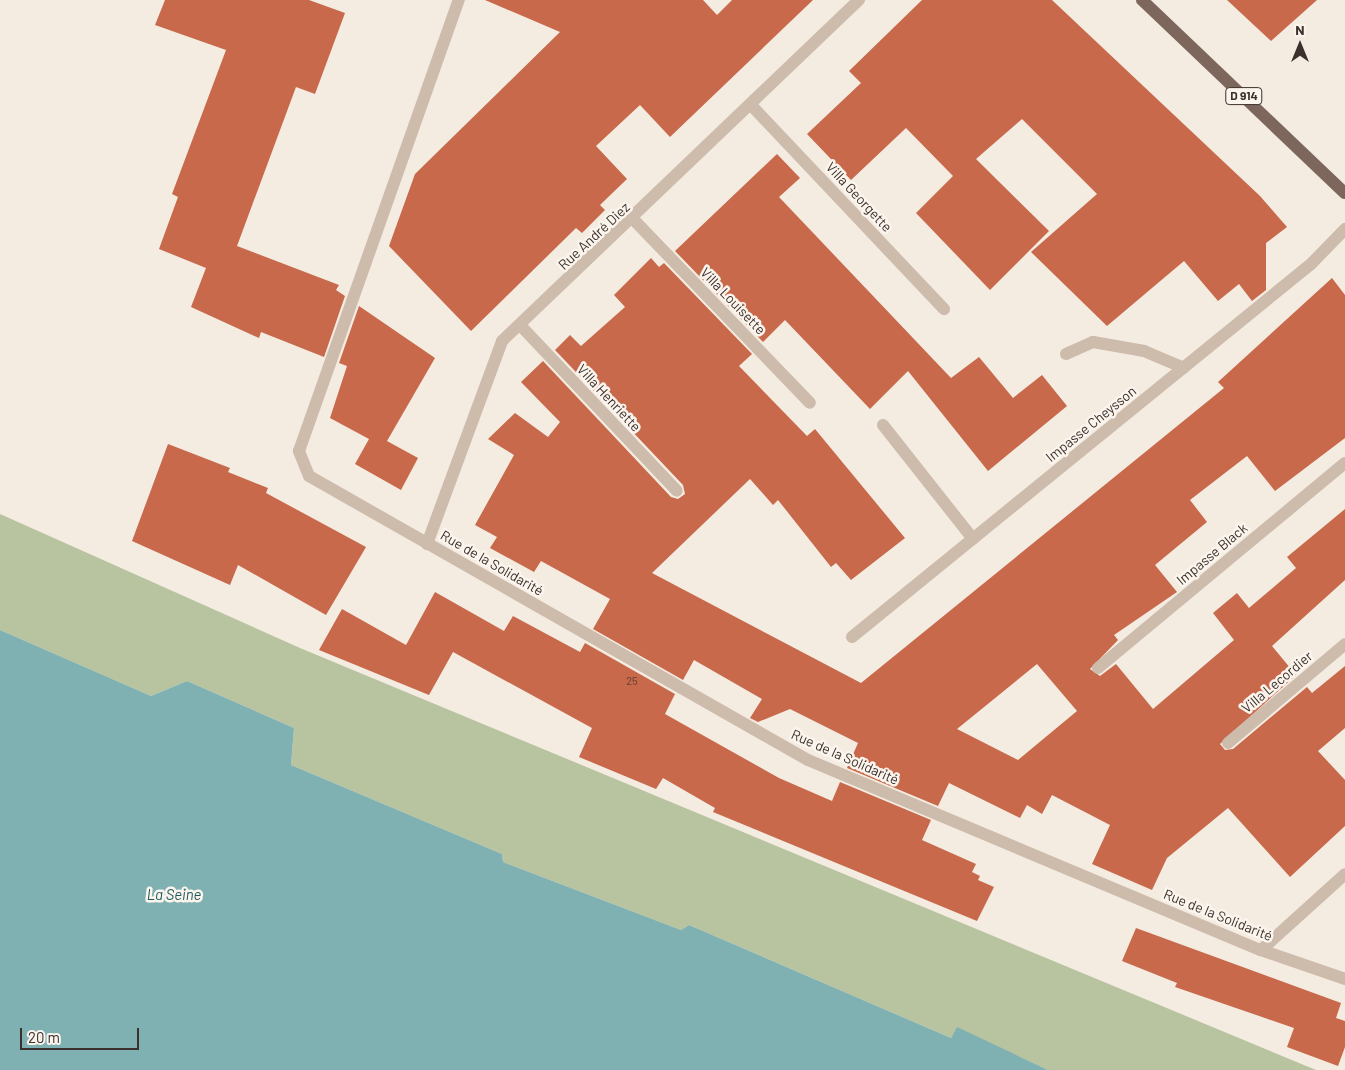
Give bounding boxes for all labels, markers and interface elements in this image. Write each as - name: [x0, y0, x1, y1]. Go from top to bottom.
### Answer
- north arrow: [1275, 20, 1325, 70]
- text: N: [1295, 21, 1305, 38]
- road number: D 914: [1225, 86, 1263, 105]
- street label: Villa Georgette: [822, 159, 896, 235]
- street label: Rue André Diez: [555, 199, 633, 273]
- street label: Villa Louisette: [697, 264, 769, 338]
- street label: Villa Henriette: [574, 361, 644, 435]
- street label: Impasse Cheysson: [1042, 382, 1140, 466]
- street label: Impasse Black: [1173, 520, 1251, 588]
- street label: Rue de la Solidarité: [438, 527, 546, 599]
- street label: Villa Lecordier: [1238, 648, 1316, 716]
- house number: 25: [626, 674, 638, 688]
- street label: Rue de la Solidarité: [789, 726, 901, 788]
- water label: La Seine: [147, 886, 201, 904]
- street label: Rue de la Solidarité: [1161, 886, 1275, 944]
- scale bar: [22, 1018, 141, 1050]
- text: 20 m: [28, 1028, 60, 1046]

